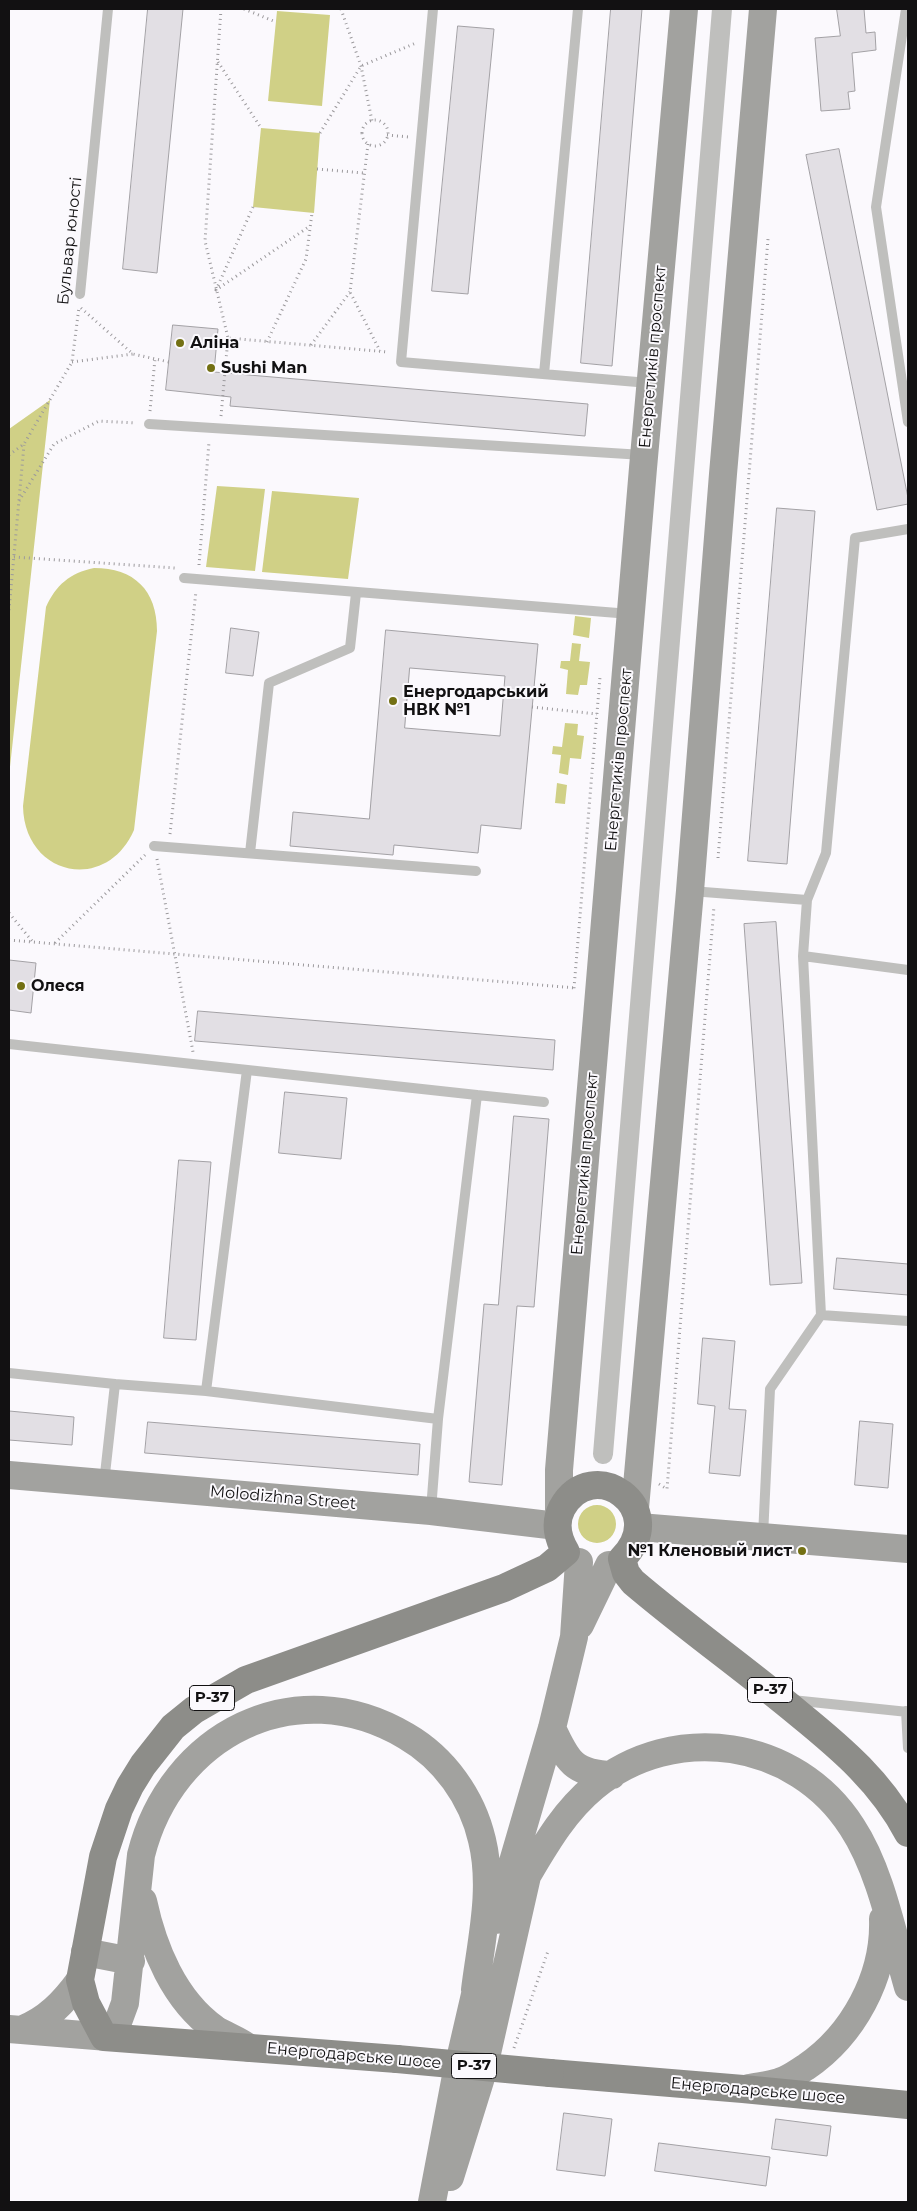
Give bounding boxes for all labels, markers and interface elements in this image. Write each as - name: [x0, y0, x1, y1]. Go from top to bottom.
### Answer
- street label: Бульвар юності: [54, 176, 86, 306]
- street label: Енергетиків проспект: [635, 265, 671, 449]
- place label: Аліна: [190, 333, 239, 353]
- marker: Аліна: [174, 337, 186, 349]
- place label: Sushi Man: [221, 358, 307, 378]
- marker: Sushi Man: [205, 362, 217, 374]
- street label: Енергетиків проспект: [601, 668, 637, 852]
- place label: Енергодарський НВК №1: [403, 682, 549, 720]
- marker: Енергодарський НВК №1: [387, 695, 399, 707]
- place label: Олеся: [31, 976, 84, 996]
- marker: Олеся: [15, 980, 27, 992]
- street label: Енергетиків проспект: [567, 1072, 603, 1256]
- street label: Molodizhna Street: [209, 1482, 357, 1514]
- place label: №1 Кленовый лист: [628, 1541, 792, 1561]
- marker: №1 Кленовый лист: [796, 1545, 808, 1557]
- road number: Р-37: [748, 1678, 792, 1702]
- road number: Р-37: [190, 1686, 234, 1710]
- street label: Енергодарське шосе: [266, 2039, 442, 2073]
- road number: Р-37: [452, 2054, 496, 2078]
- street label: Енергодарське шосе: [670, 2074, 846, 2108]

